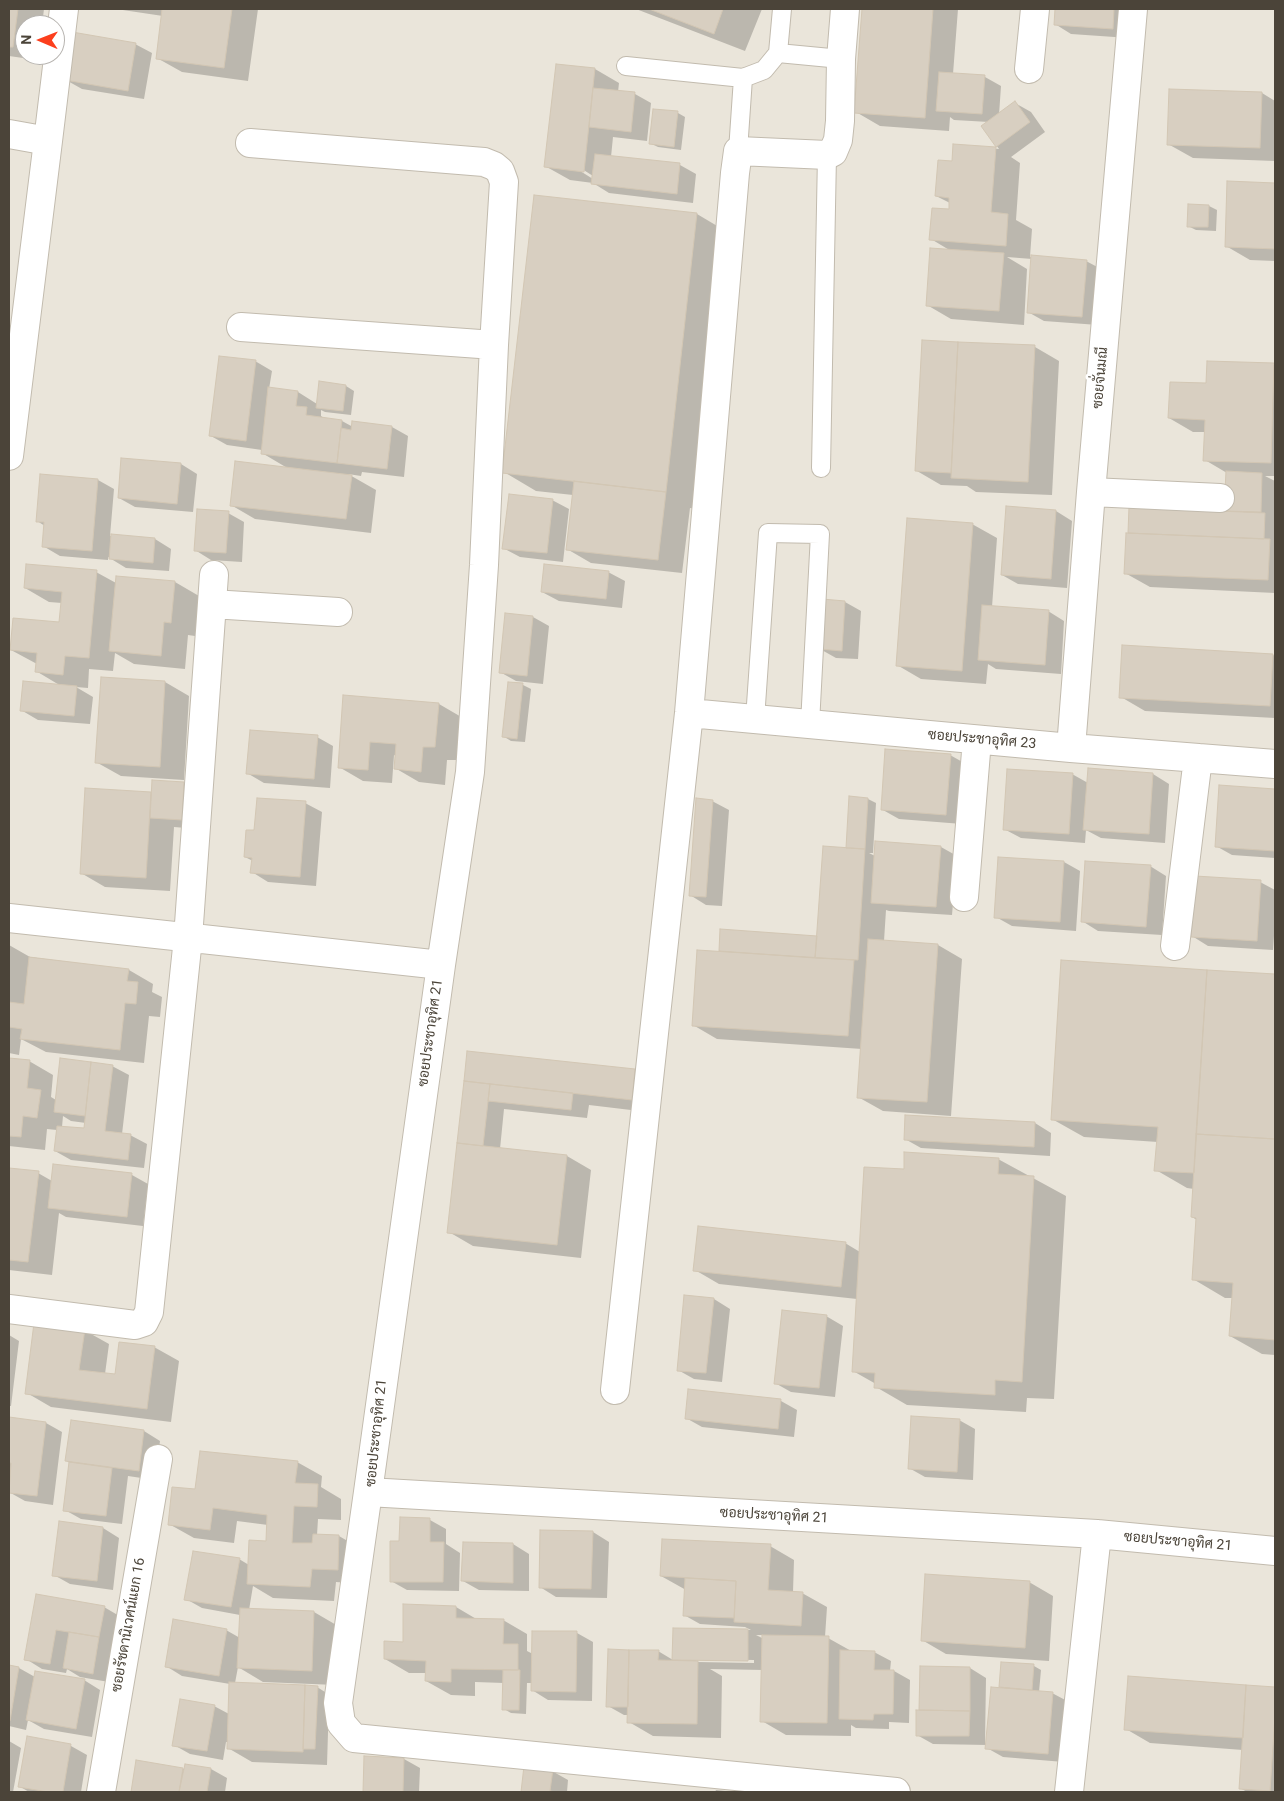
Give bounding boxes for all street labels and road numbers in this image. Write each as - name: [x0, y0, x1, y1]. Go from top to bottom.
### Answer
- street label: ซอยจั่นมณี: [1090, 346, 1112, 410]
- street label: ซอยประชาอุทิศ 23: [927, 727, 1037, 753]
- street label: ซอยประชาอุทิศ 21: [415, 978, 447, 1088]
- street label: ซอยประชาอุทิศ 21: [363, 1378, 391, 1488]
- street label: ซอยประชาอุทิศ 21: [719, 1505, 829, 1527]
- street label: ซอยประชาอุทิศ 21: [1123, 1529, 1233, 1555]
- street label: ซอยรัชดานิเวศน์แยก 16: [109, 1556, 149, 1694]

